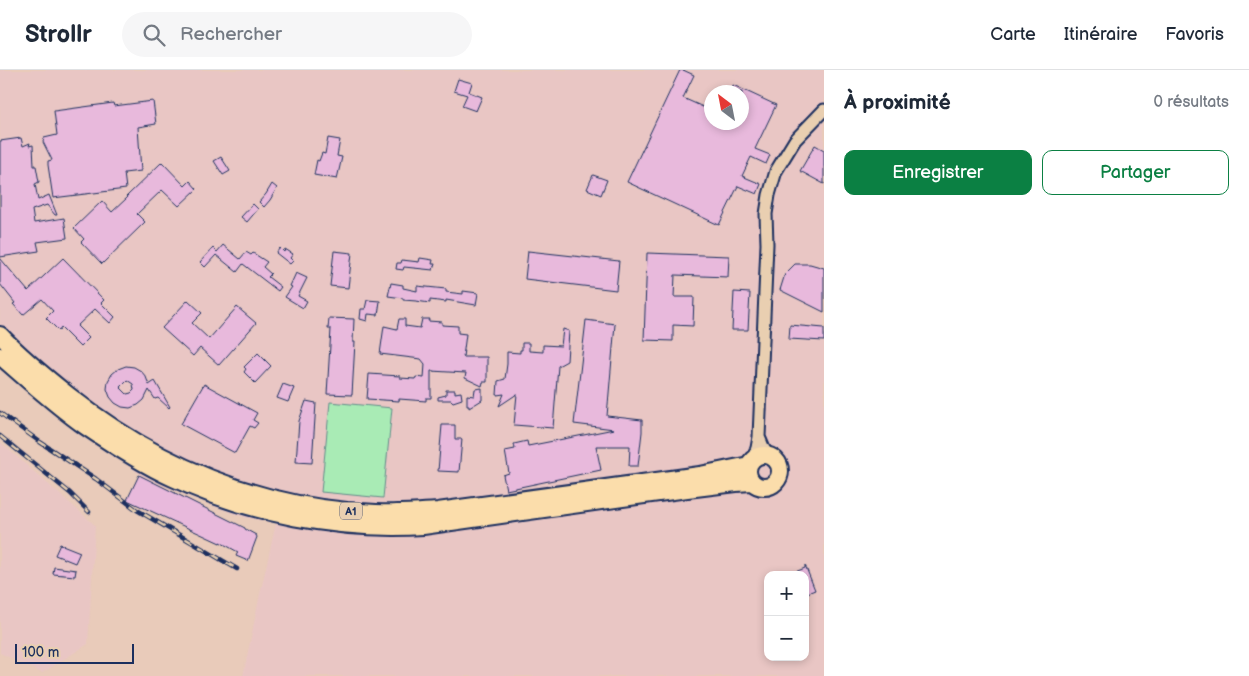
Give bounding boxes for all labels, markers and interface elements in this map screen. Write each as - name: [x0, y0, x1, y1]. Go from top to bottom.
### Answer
- search box: [122, 12, 472, 57]
- text: Strollr: [25, 20, 92, 49]
- icon: search: [140, 21, 168, 49]
- text: Rechercher: [180, 23, 282, 46]
- text: Carte: [990, 24, 1036, 45]
- text: Itinéraire: [1064, 24, 1137, 45]
- text: Favoris: [1165, 24, 1224, 45]
- north arrow: [704, 85, 749, 130]
- text: À proximité: [844, 90, 951, 115]
- text: 0 résultats: [1154, 93, 1229, 112]
- button: Enregistrer: [844, 150, 1032, 195]
- button: Partager: [1042, 150, 1229, 195]
- road number: A1: [340, 502, 362, 520]
- map controls: [764, 571, 809, 661]
- button: +: [764, 571, 809, 616]
- button: −: [764, 616, 809, 661]
- scale bar: [15, 641, 134, 664]
- text: 100 m: [22, 644, 59, 661]

